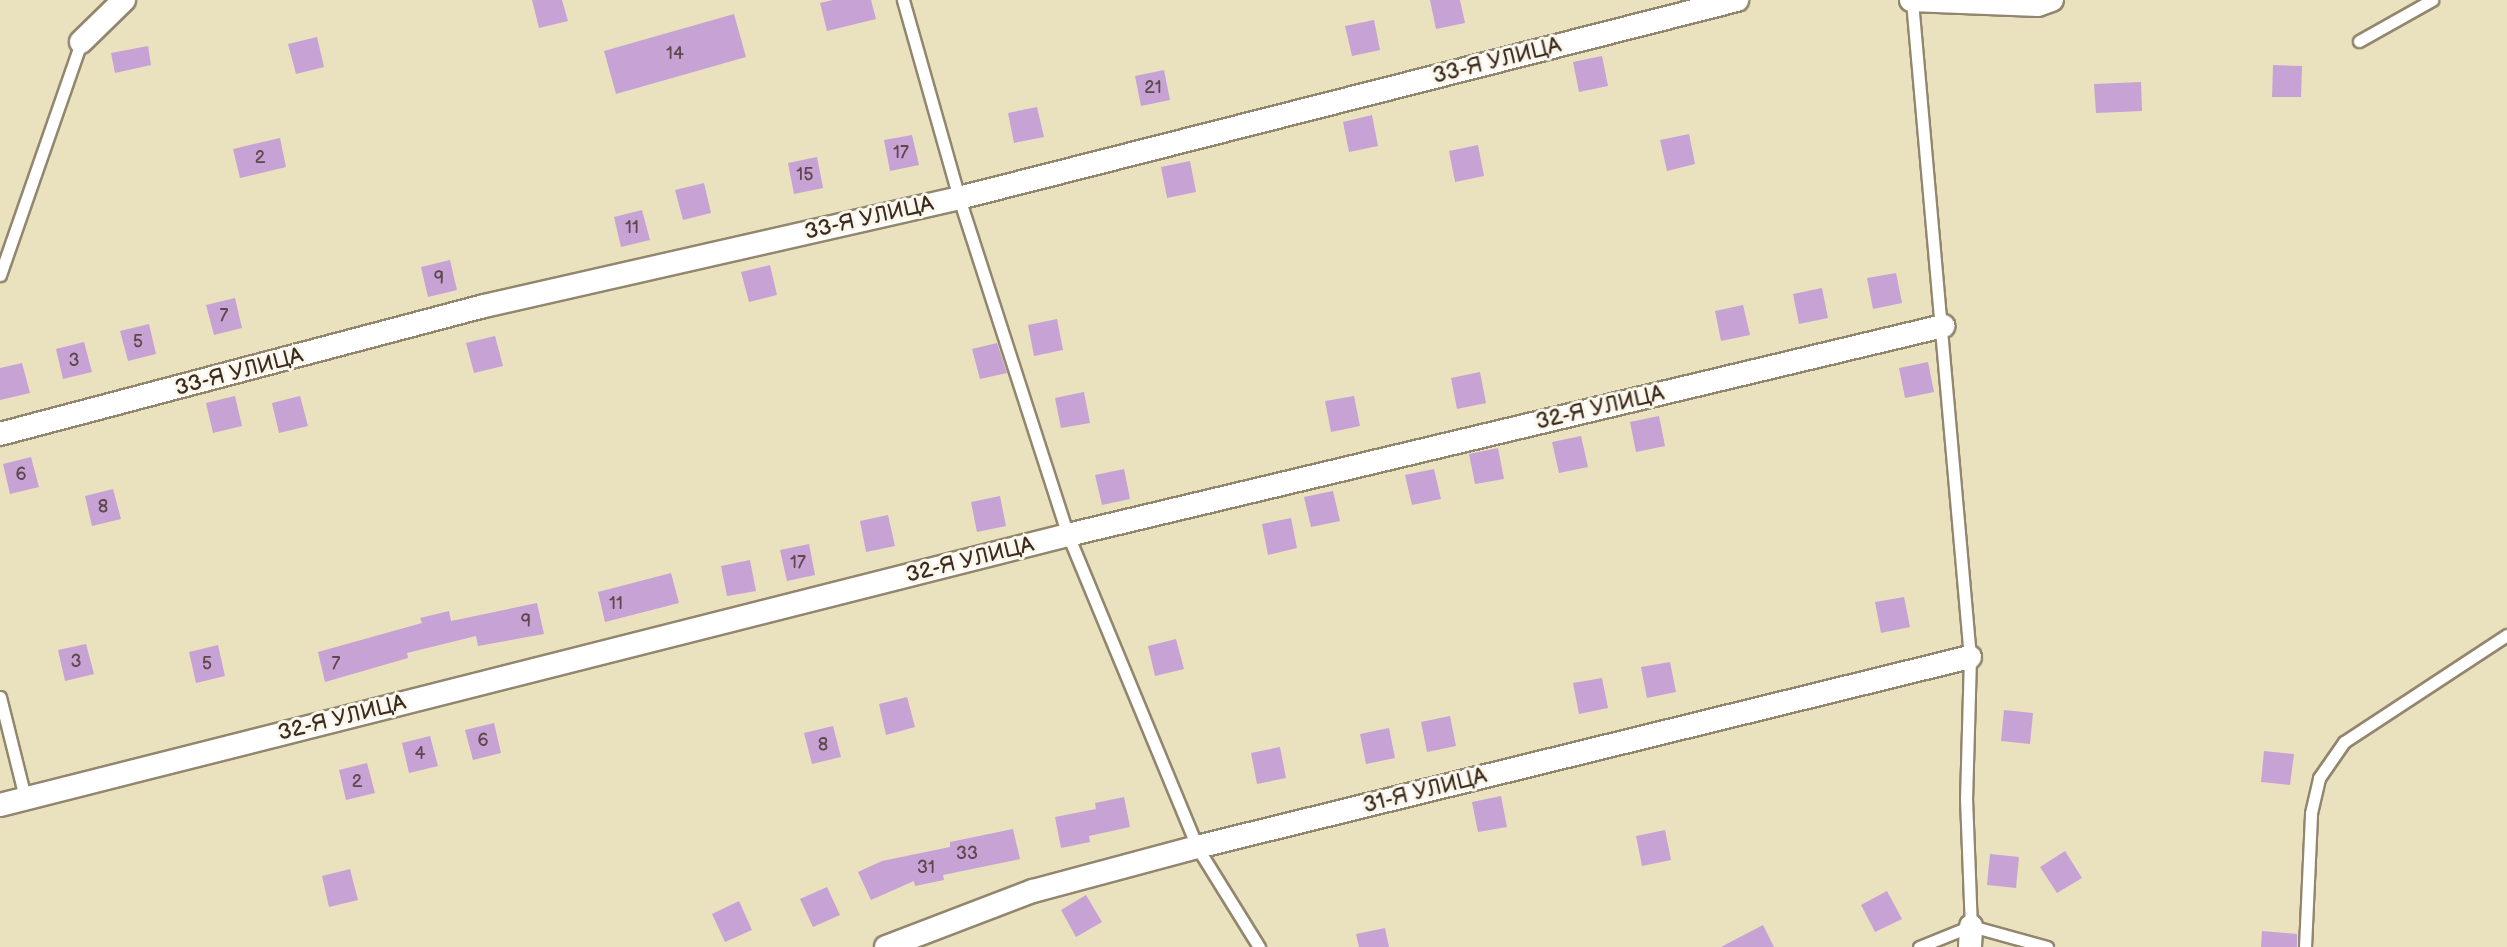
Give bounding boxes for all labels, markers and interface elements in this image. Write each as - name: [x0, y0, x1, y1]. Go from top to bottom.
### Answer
- street label: 33-Я УЛИЦА: [1430, 32, 1564, 90]
- house number: 14: [666, 43, 684, 65]
- house number: 21: [1144, 77, 1162, 99]
- house number: 17: [893, 142, 909, 164]
- house number: 2: [255, 147, 265, 169]
- house number: 15: [796, 164, 814, 186]
- street label: 33-Я УЛИЦА: [802, 190, 936, 246]
- house number: 11: [625, 217, 639, 239]
- house number: 9: [434, 268, 444, 290]
- house number: 7: [220, 305, 228, 327]
- house number: 5: [133, 331, 143, 353]
- street label: 33-Я УЛИЦА: [172, 342, 306, 402]
- house number: 3: [68, 350, 80, 372]
- street label: 32-Я УЛИЦА: [1533, 380, 1667, 436]
- house number: 6: [16, 464, 26, 486]
- house number: 8: [98, 496, 108, 518]
- street label: 32-Я УЛИЦА: [903, 531, 1037, 589]
- house number: 17: [790, 552, 806, 574]
- house number: 11: [609, 593, 623, 615]
- house number: 9: [521, 611, 531, 633]
- house number: 3: [70, 651, 82, 673]
- house number: 5: [202, 653, 212, 675]
- house number: 7: [332, 653, 340, 675]
- street label: 32-Я УЛИЦА: [275, 689, 409, 747]
- house number: 6: [478, 730, 488, 752]
- house number: 8: [818, 734, 828, 756]
- house number: 4: [415, 743, 425, 765]
- street label: 31-Я УЛИЦА: [1361, 763, 1489, 819]
- house number: 2: [352, 771, 362, 793]
- house number: 33: [956, 843, 978, 865]
- house number: 31: [917, 857, 935, 879]

